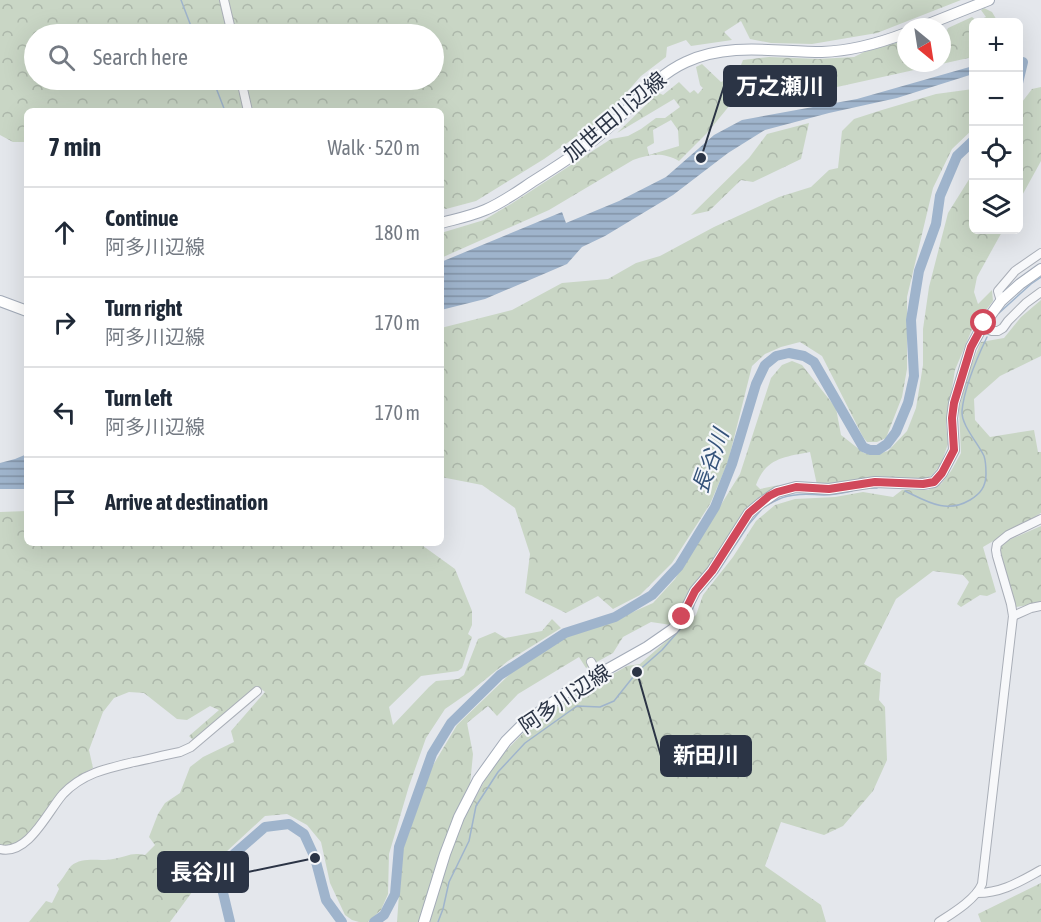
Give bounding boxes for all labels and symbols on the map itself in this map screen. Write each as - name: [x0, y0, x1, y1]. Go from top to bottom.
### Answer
- north arrow: [897, 18, 951, 72]
- callout: 万之瀬川: [724, 66, 836, 106]
- street label: 加世田川辺線: [558, 67, 670, 166]
- text: 万之瀬川: [736, 73, 824, 99]
- route start: [970, 309, 996, 335]
- water label: 長谷川: [686, 424, 734, 496]
- route end: [668, 603, 694, 629]
- street label: 阿多川辺線: [514, 659, 615, 737]
- callout: 新田川: [661, 736, 751, 776]
- text: 新田川: [673, 742, 739, 768]
- callout: 長谷川: [158, 852, 248, 892]
- text: 長谷川: [170, 859, 236, 885]

